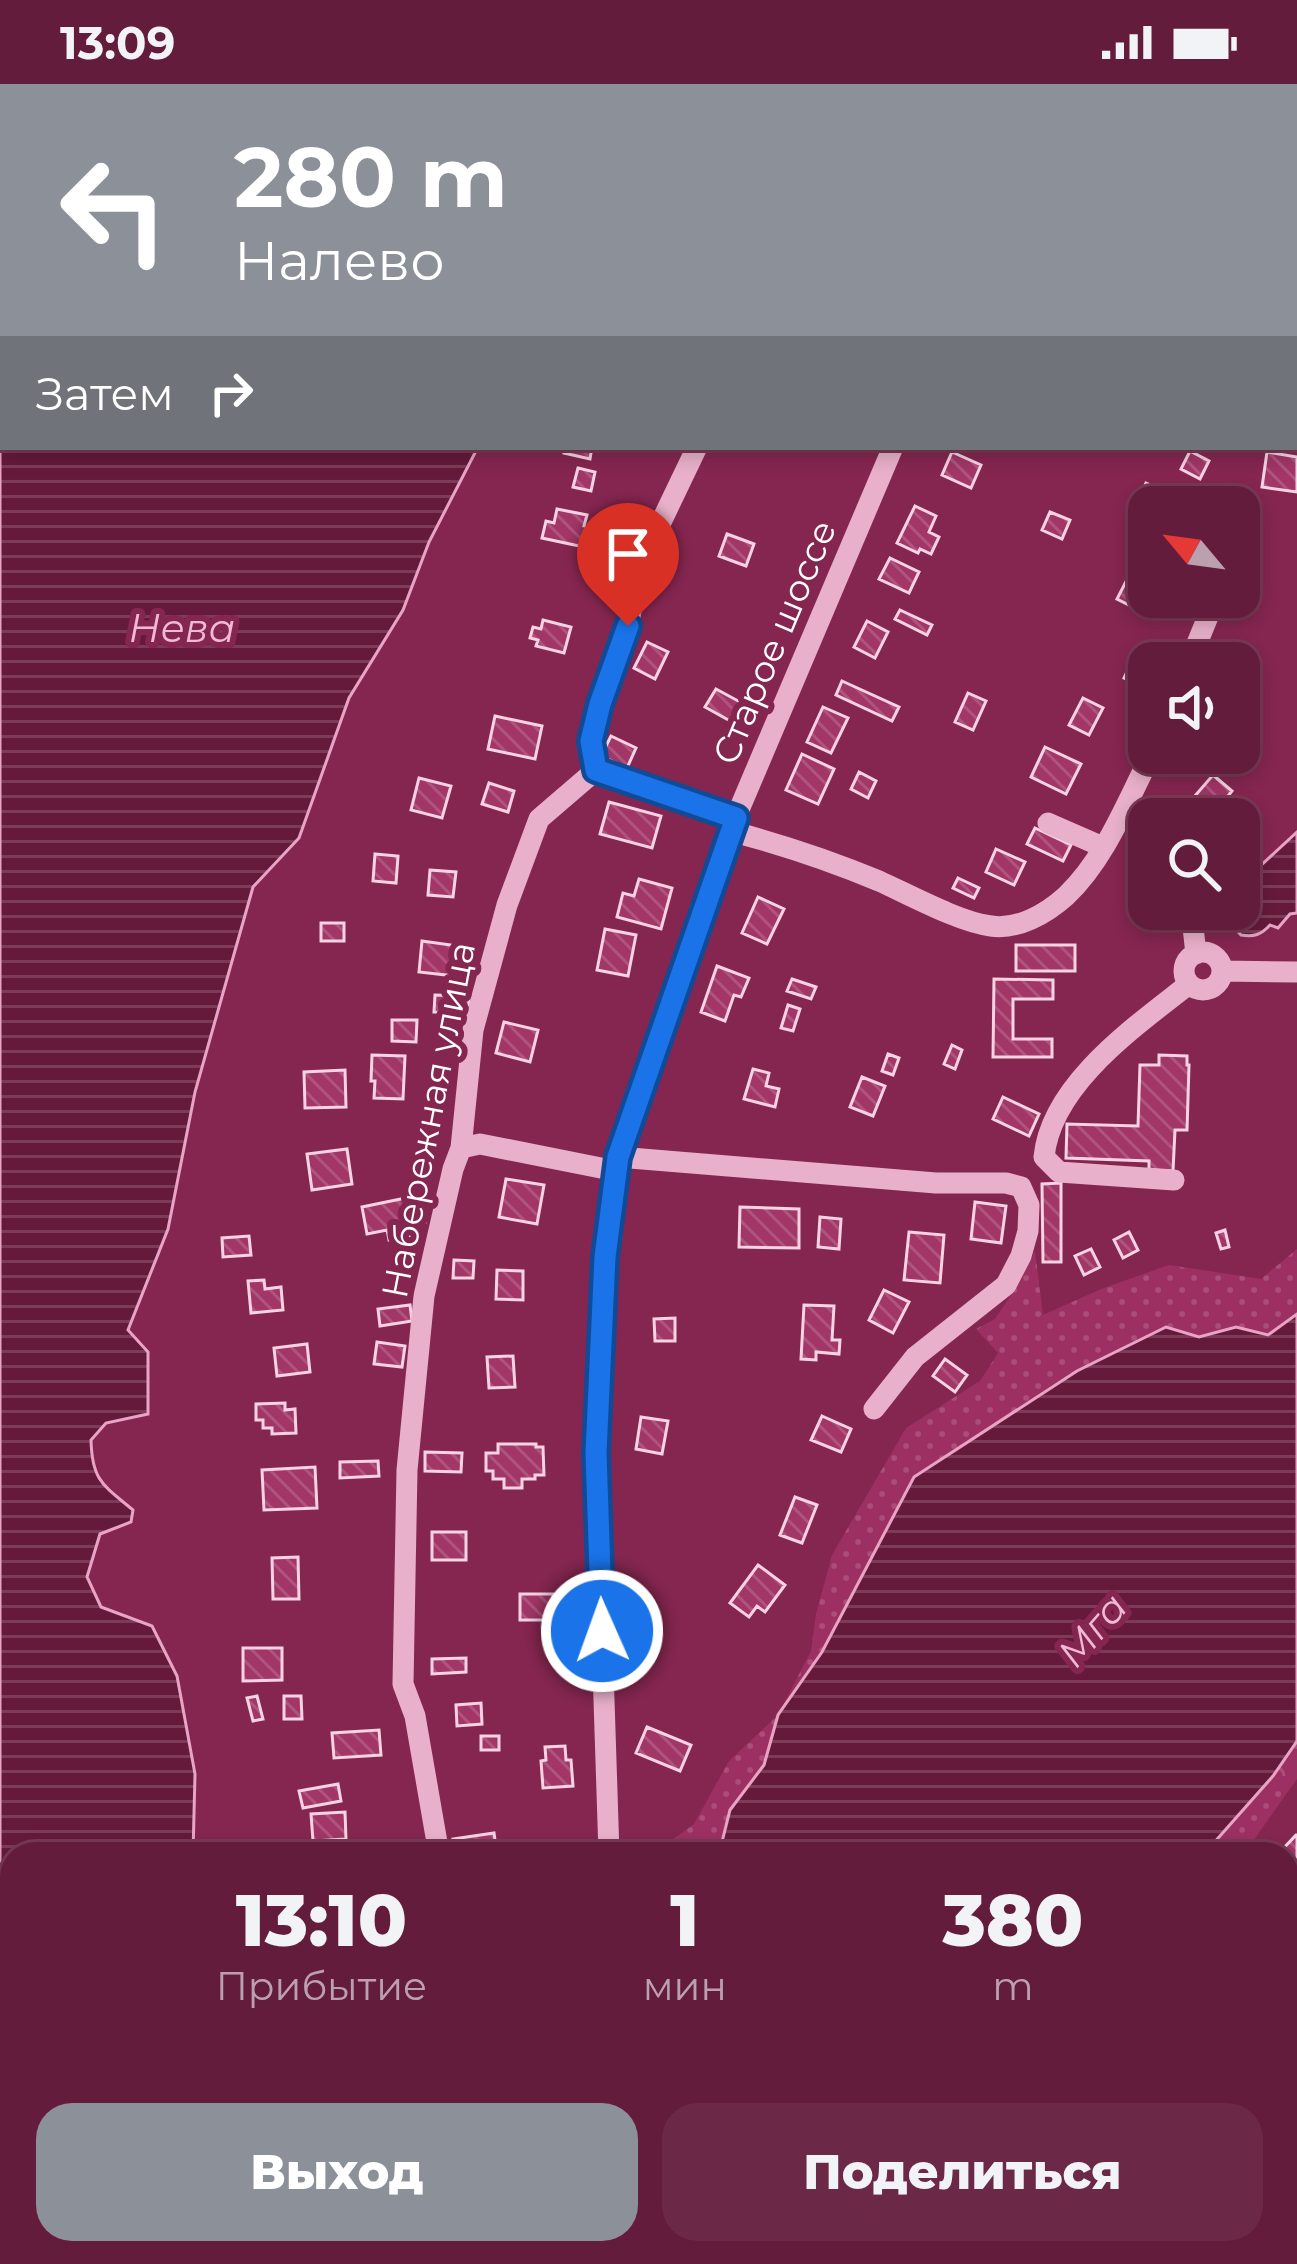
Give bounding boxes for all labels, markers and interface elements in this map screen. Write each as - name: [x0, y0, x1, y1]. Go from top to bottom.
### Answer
- text: 13:09: [60, 15, 175, 70]
- text: 280 m: [234, 126, 508, 228]
- icon: left: [36, 132, 192, 288]
- text: Налево: [234, 228, 445, 294]
- icon: right: [198, 360, 264, 426]
- text: Затем: [36, 366, 174, 421]
- north arrow: [1128, 486, 1260, 618]
- map controls: [1128, 486, 1260, 930]
- pin: [577, 503, 679, 626]
- street label: Старое шоссе: [703, 513, 845, 771]
- icon: arrive: [595, 521, 661, 587]
- water label: Нева: [129, 604, 235, 652]
- button: sound: [1128, 642, 1260, 774]
- button: search: [1128, 798, 1260, 930]
- street label: Набережная улица: [372, 938, 484, 1302]
- position arrow: [539, 1568, 665, 1694]
- water label: Мга: [1047, 1583, 1137, 1677]
- text: 13:10: [236, 1876, 407, 1964]
- text: 1: [670, 1876, 699, 1964]
- text: 380: [942, 1876, 1083, 1964]
- text: Прибытие: [216, 1962, 427, 2010]
- text: мин: [643, 1962, 727, 2010]
- text: m: [992, 1962, 1034, 2010]
- button: Выход: [36, 2103, 638, 2241]
- button: Поделиться: [662, 2103, 1263, 2241]

